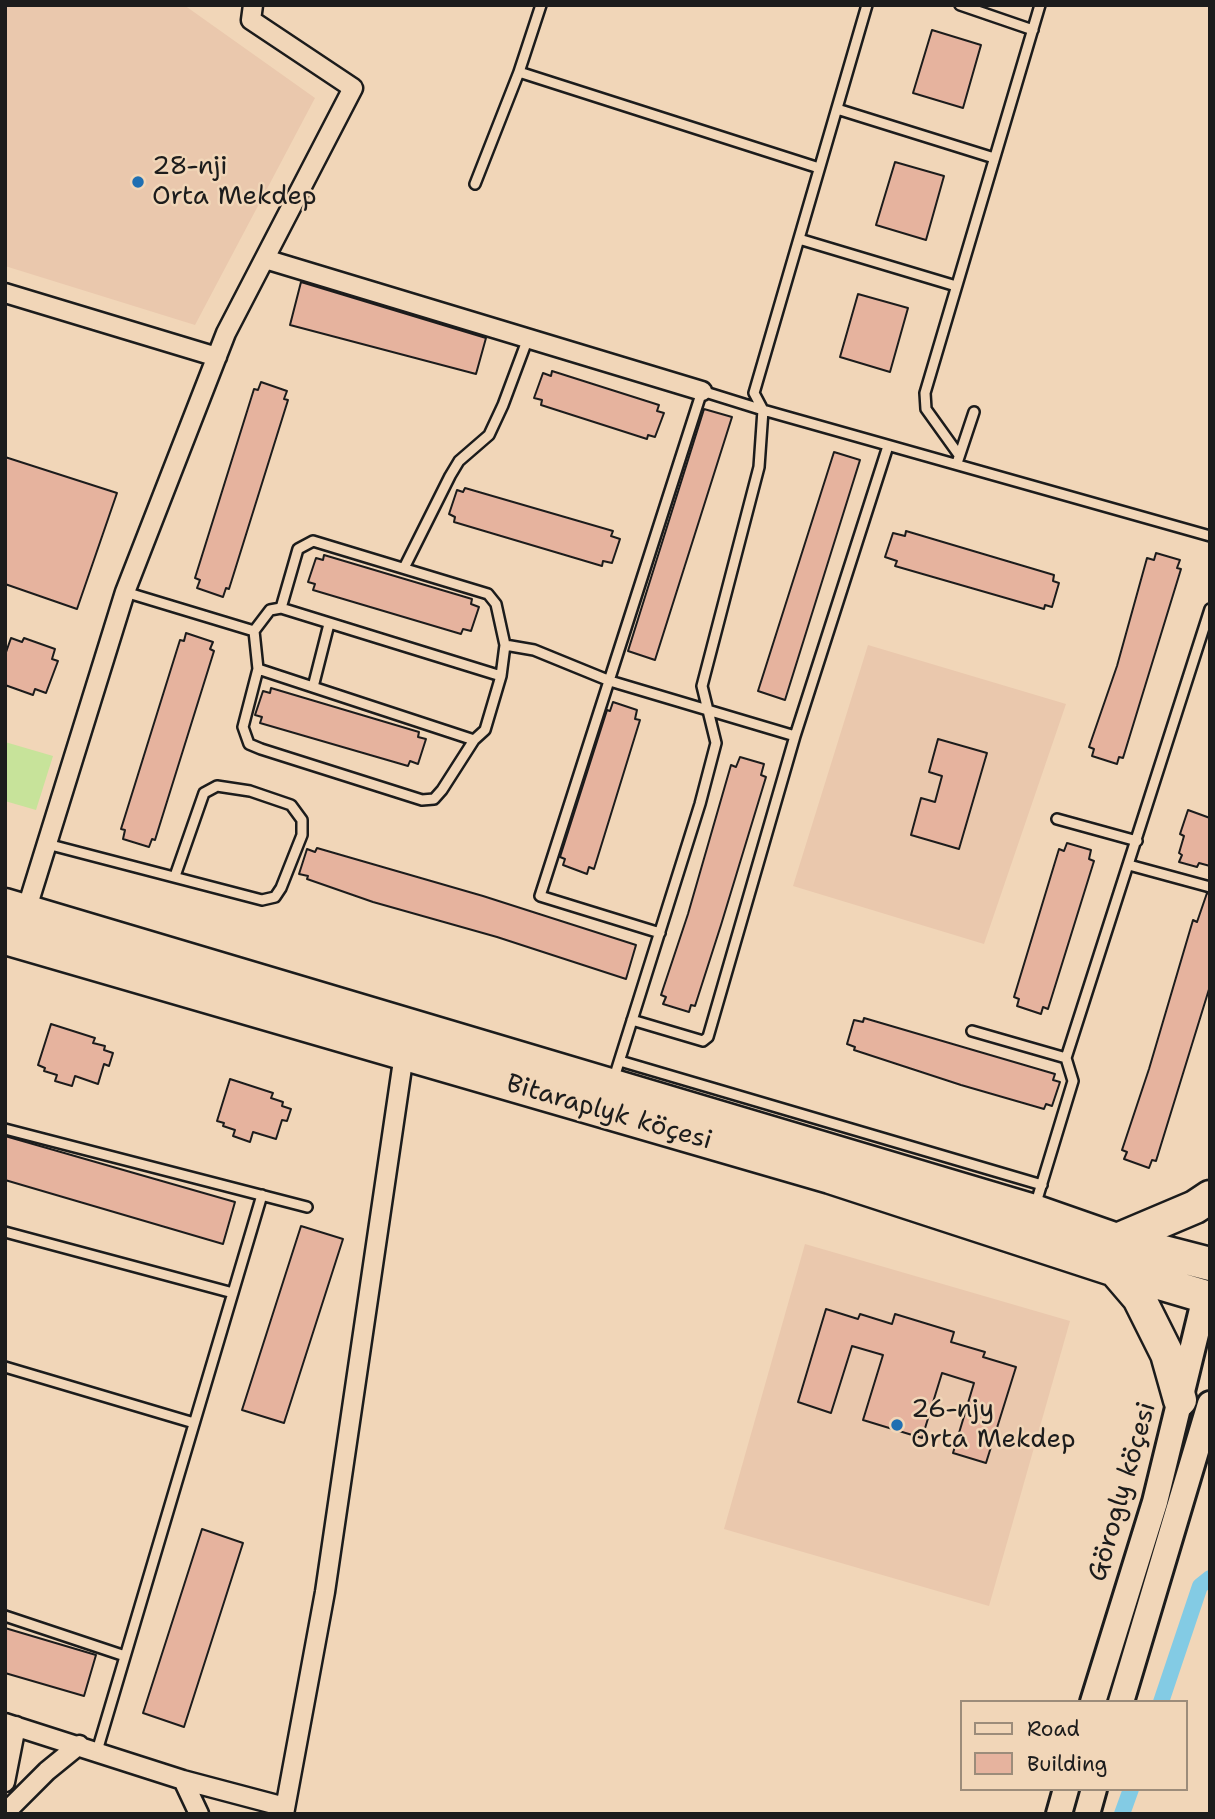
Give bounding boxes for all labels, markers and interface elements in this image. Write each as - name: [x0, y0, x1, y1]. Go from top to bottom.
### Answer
- place label: 28-nji Orta Mekdep: [152, 151, 317, 212]
- marker: 28-nji Orta Mekdep: [130, 174, 146, 190]
- street label: Bitaraplyk köçesi: [503, 1069, 715, 1157]
- place label: 26-njy Orta Mekdep: [911, 1394, 1076, 1456]
- street label: Görogly köçesi: [1082, 1399, 1164, 1585]
- marker: 26-njy Orta Mekdep: [889, 1417, 905, 1433]
- legend: [960, 1700, 1187, 1791]
- text: Road: [1027, 1715, 1080, 1743]
- text: Building: [1027, 1750, 1107, 1778]

